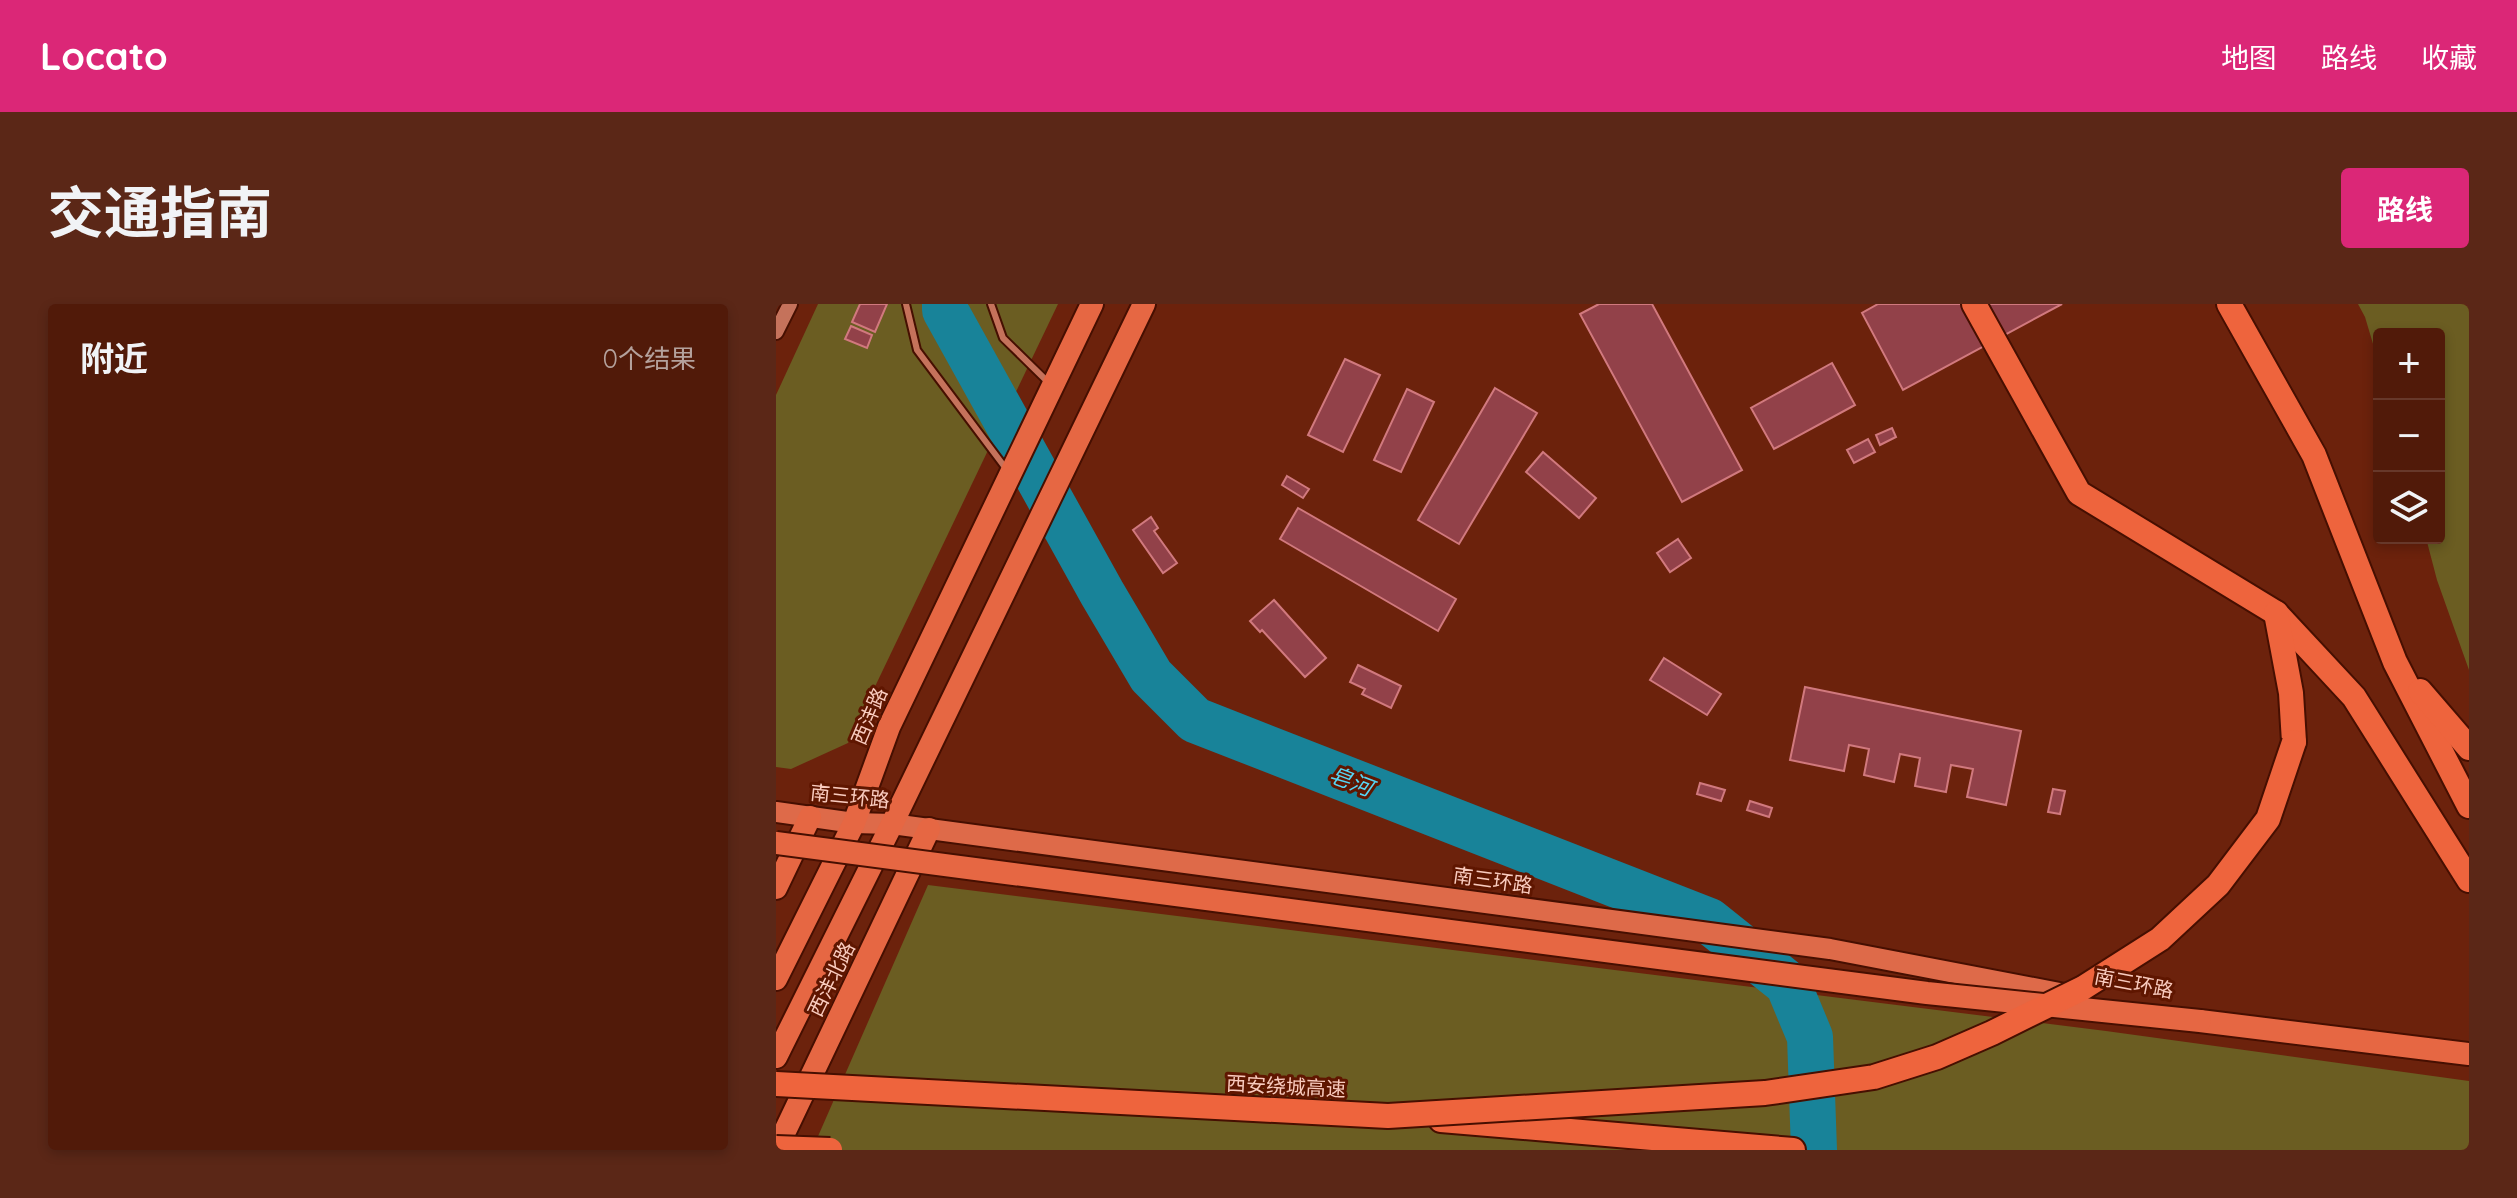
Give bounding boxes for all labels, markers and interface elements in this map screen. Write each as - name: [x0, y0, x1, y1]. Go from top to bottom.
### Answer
- text: Locato: [40, 32, 168, 80]
- text: 地图: [2221, 40, 2277, 75]
- text: 路线: [2321, 40, 2377, 75]
- text: 收藏: [2421, 40, 2477, 75]
- button: 路线: [2341, 168, 2469, 248]
- text: 交通指南: [48, 177, 272, 247]
- map controls: [2373, 328, 2445, 544]
- button: +: [2373, 328, 2445, 400]
- text: 附近: [80, 337, 148, 380]
- text: 0个结果: [603, 342, 696, 375]
- button: −: [2373, 400, 2445, 472]
- button: layers: [2373, 472, 2445, 544]
- street label: 西沣路: [846, 684, 892, 748]
- water label: 皂河: [1325, 760, 1380, 803]
- street label: 南三环路: [809, 779, 891, 813]
- street label: 南三环路: [1452, 862, 1534, 898]
- street label: 西沣北路: [802, 938, 860, 1020]
- street label: 南三环路: [2092, 963, 2176, 1003]
- street label: 西安绕城高速: [1225, 1070, 1347, 1102]

